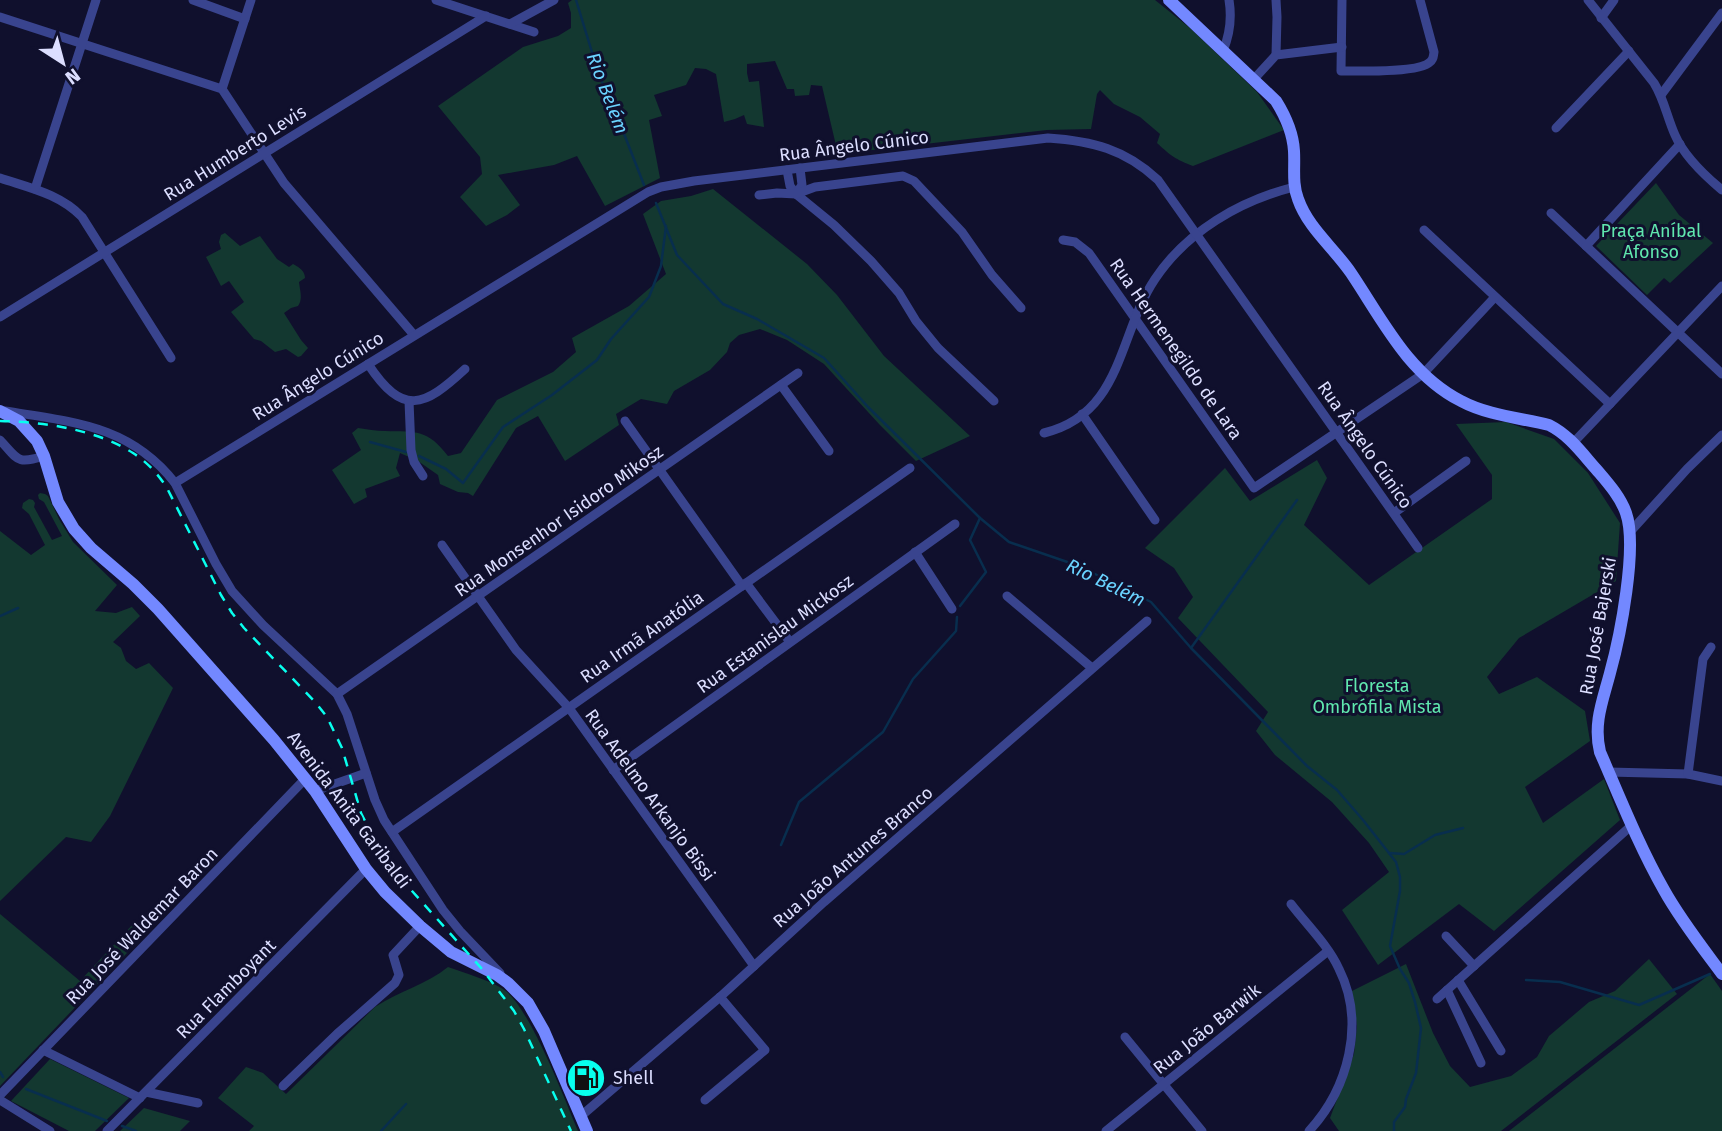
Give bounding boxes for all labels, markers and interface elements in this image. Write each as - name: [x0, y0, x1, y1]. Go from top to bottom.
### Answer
- north arrow: [28, 28, 98, 98]
- water label: Rio Belém: [582, 49, 634, 137]
- text: N: [61, 63, 85, 89]
- street label: Rua Humberto Levis: [160, 100, 310, 206]
- street label: Rua Ângelo Cúnico: [778, 126, 930, 166]
- park label: Praça Aníbal Afonso: [1601, 220, 1701, 263]
- street label: Rua Hermenegildo de Lara: [1105, 254, 1247, 444]
- street label: Rua Ângelo Cúnico: [248, 327, 388, 425]
- street label: Rua Ângelo Cúnico: [1313, 377, 1417, 513]
- street label: Rua Monsenhor Isidoro Mikosz: [451, 440, 667, 601]
- water label: Rio Belém: [1062, 553, 1149, 611]
- street label: Rua José Bajerski: [1575, 555, 1621, 697]
- street label: Rua Estanislau Mickosz: [693, 570, 858, 698]
- street label: Rua Irmã Anatólia: [576, 586, 708, 688]
- park label: Floresta Ombrófila Mista: [1312, 675, 1442, 718]
- street label: Rua Adelmo Arkanjo Bissi: [580, 705, 720, 885]
- street label: Avenida Anita Garibaldi: [283, 727, 415, 893]
- street label: Rua João Antunes Branco: [769, 782, 937, 932]
- street label: Rua José Waldemar Baron: [61, 843, 223, 1009]
- street label: Rua Flamboyant: [172, 934, 281, 1043]
- street label: Rua João Barwik: [1149, 979, 1266, 1079]
- fuel station icon: Shell: [565, 1057, 607, 1099]
- place label: Shell: [613, 1067, 654, 1089]

